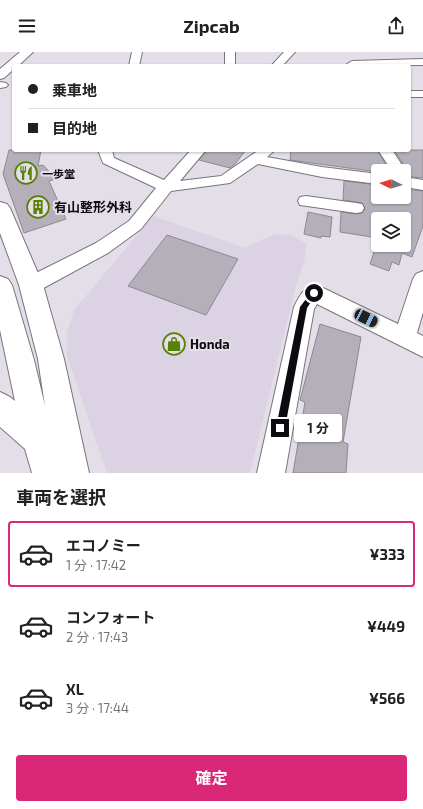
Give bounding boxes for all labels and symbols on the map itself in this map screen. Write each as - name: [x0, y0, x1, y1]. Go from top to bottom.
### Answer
- restaurant icon: 一歩堂: [13, 160, 39, 186]
- north arrow: [371, 164, 411, 204]
- place label: 一歩堂: [42, 167, 75, 180]
- building icon: 有山整形外科: [25, 194, 51, 220]
- place label: 有山整形外科: [54, 199, 132, 215]
- route start: [305, 284, 323, 302]
- car: [353, 307, 379, 329]
- shop icon: Honda: [161, 331, 187, 357]
- place label: Honda: [190, 336, 230, 352]
- callout: 1 分: [294, 414, 342, 442]
- route end: [271, 419, 289, 437]

